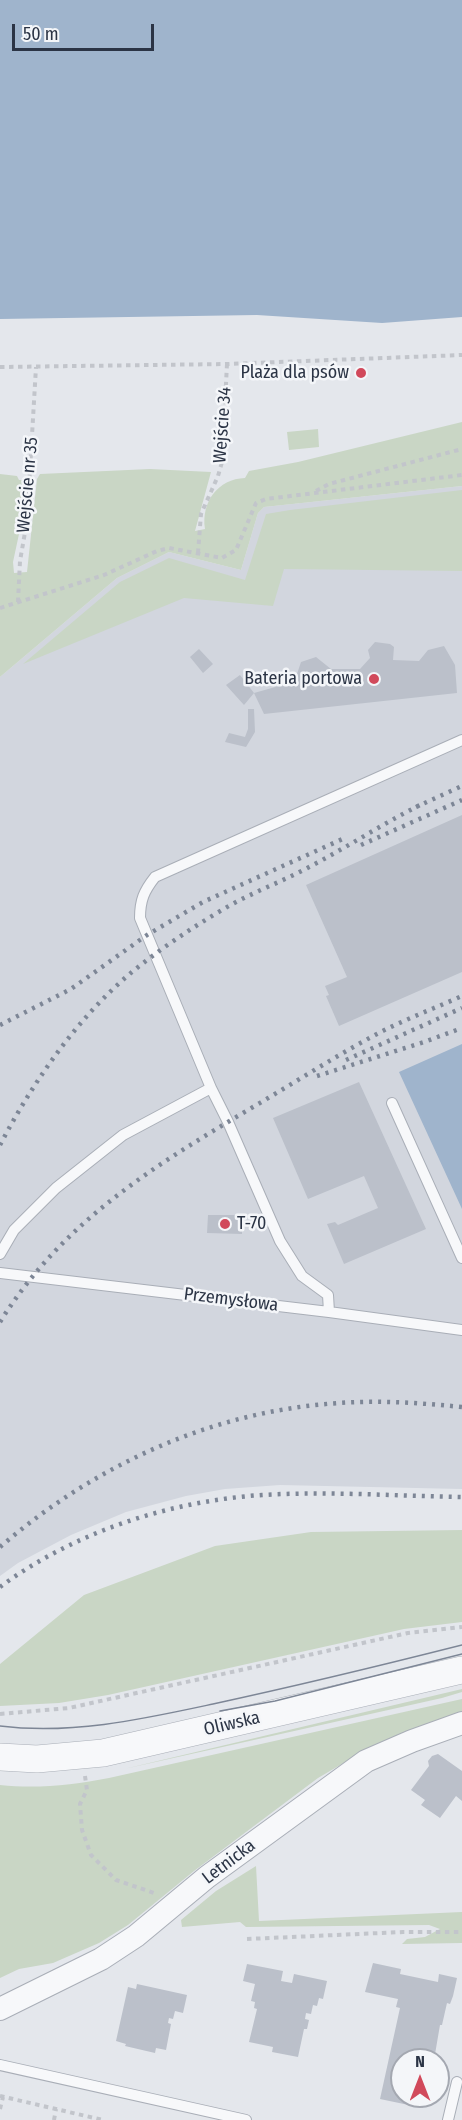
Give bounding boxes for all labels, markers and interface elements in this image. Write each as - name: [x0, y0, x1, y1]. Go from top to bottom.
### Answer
- scale bar: [15, 12, 158, 50]
- text: 50 m: [23, 23, 59, 45]
- place label: Plaża dla psów: [240, 362, 349, 384]
- marker: Plaża dla psów: [354, 366, 368, 380]
- street label: Wejście 34: [210, 386, 236, 464]
- street label: Wejście nr 35: [13, 436, 43, 534]
- place label: Bateria portowa: [244, 668, 362, 690]
- marker: Bateria portowa: [367, 672, 381, 686]
- place label: T-70: [237, 1213, 266, 1235]
- marker: T-70: [218, 1217, 232, 1231]
- street label: Przemysłowa: [183, 1283, 279, 1317]
- street label: Oliwska: [202, 1707, 262, 1741]
- street label: Letnicka: [198, 1835, 260, 1889]
- north arrow: [390, 2048, 450, 2108]
- text: N: [415, 2052, 425, 2071]

